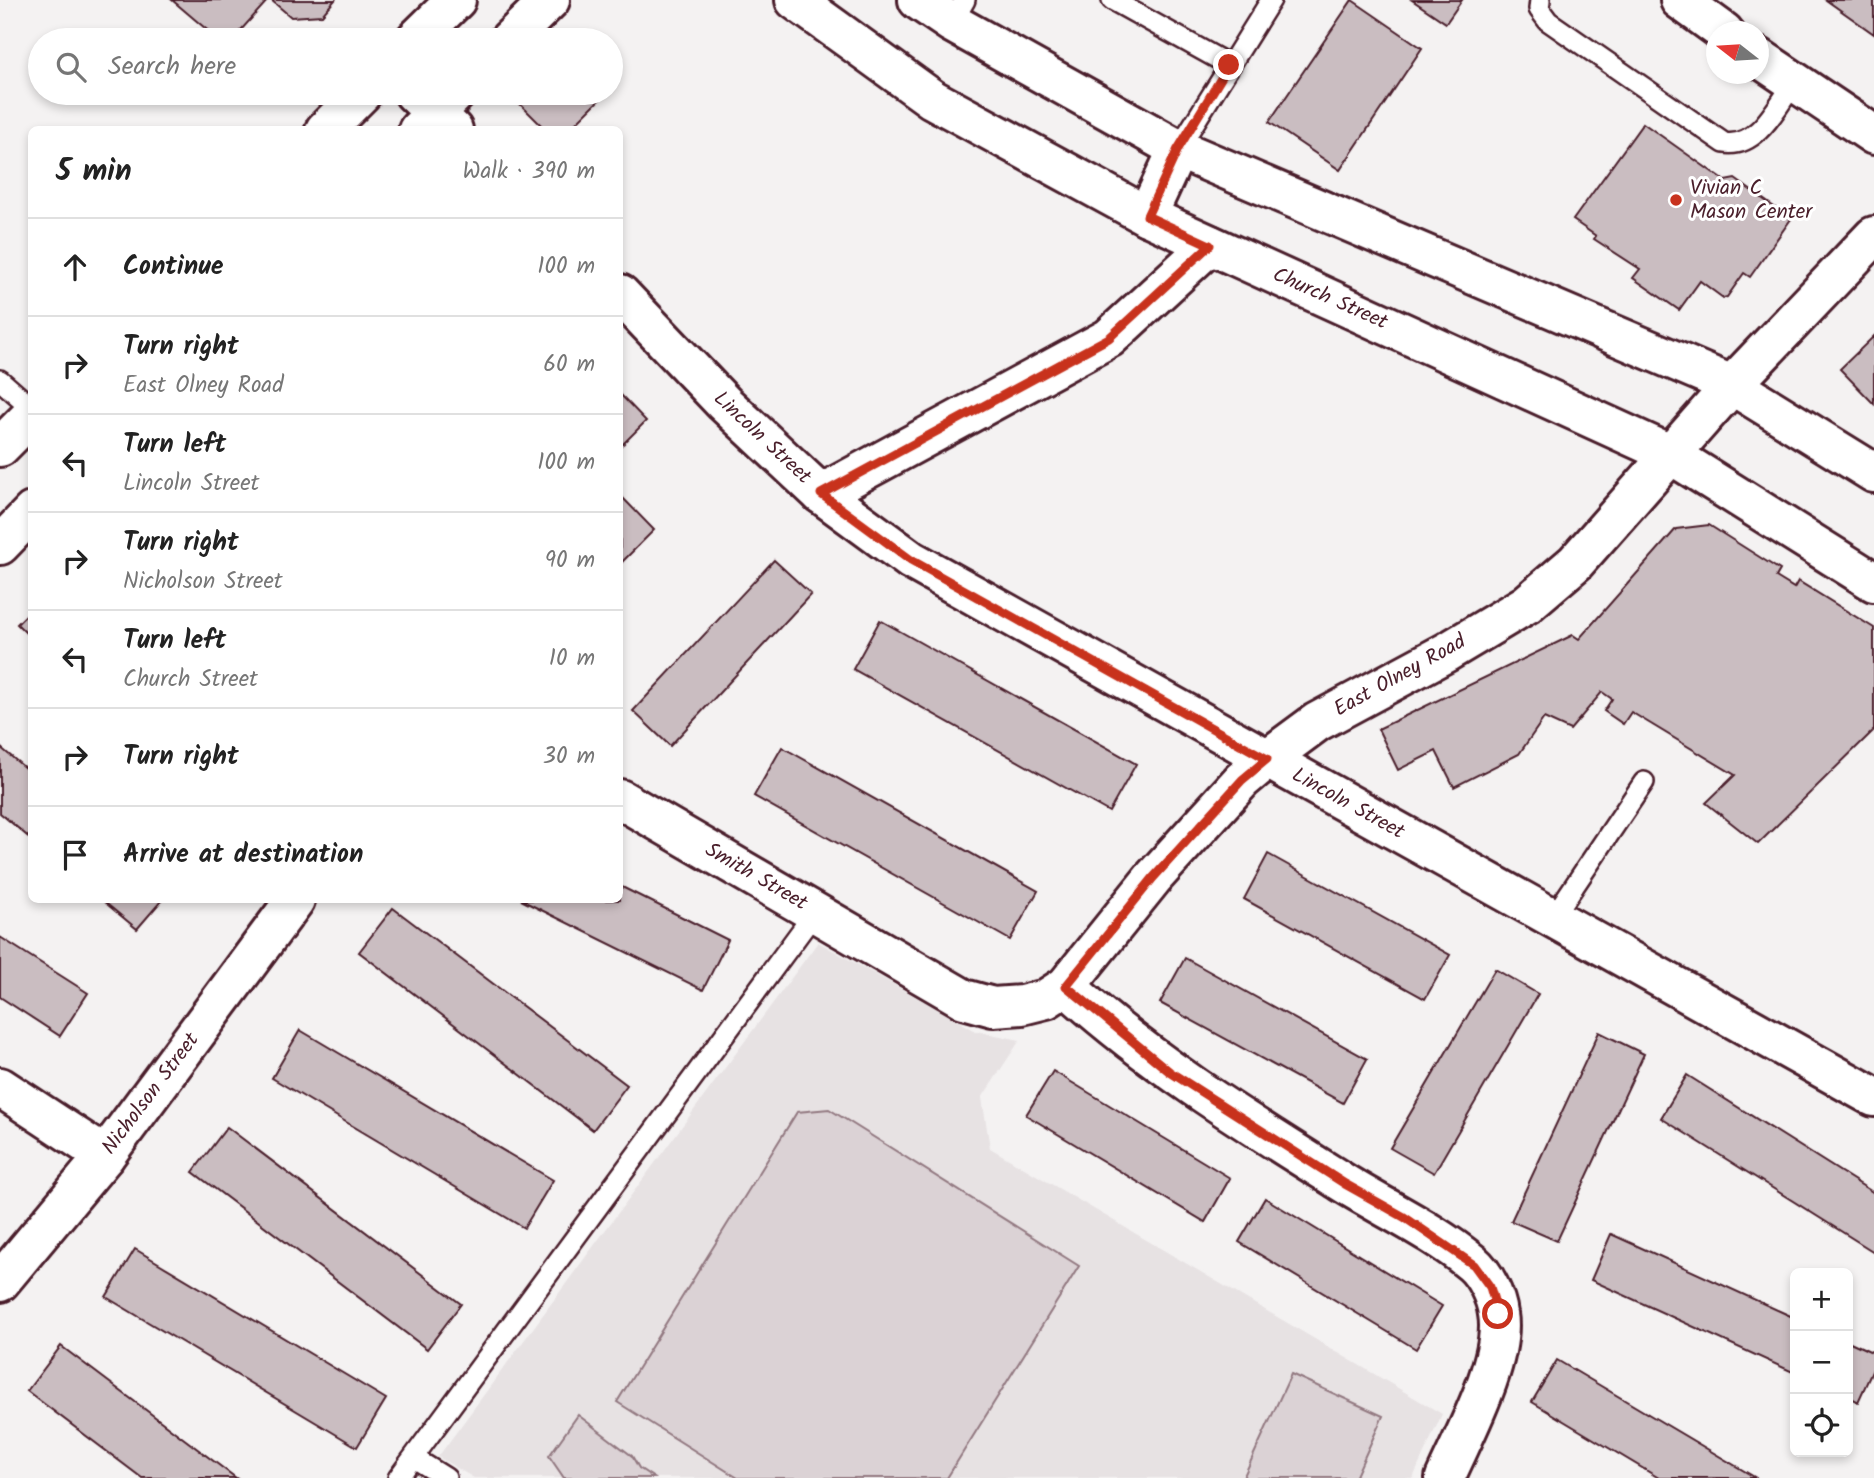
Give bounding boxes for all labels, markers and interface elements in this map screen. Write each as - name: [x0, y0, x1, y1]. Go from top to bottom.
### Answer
- north arrow: [1706, 21, 1769, 84]
- search box: [28, 28, 623, 105]
- text: Search here: [108, 46, 236, 88]
- icon: search: [52, 48, 90, 86]
- route end: [1213, 49, 1244, 80]
- text: 5 min: [56, 148, 132, 196]
- text: Walk · 390 m: [463, 154, 595, 190]
- place label: Vivian C Mason Center: [1690, 172, 1813, 229]
- marker: Vivian C Mason Center: [1668, 192, 1684, 208]
- text: Continue: [123, 246, 224, 288]
- icon: ahead: [56, 248, 94, 286]
- text: 100 m: [537, 249, 595, 285]
- street label: Church Street: [1267, 259, 1394, 339]
- text: Turn right: [123, 326, 239, 368]
- icon: right: [56, 346, 94, 384]
- text: 60 m: [543, 347, 595, 383]
- text: East Olney Road: [123, 368, 284, 404]
- street label: Lincoln Street: [705, 383, 819, 493]
- text: Turn left: [123, 424, 226, 466]
- icon: left: [56, 444, 94, 482]
- text: 100 m: [537, 445, 595, 481]
- text: Lincoln Street: [123, 466, 259, 502]
- text: Turn right: [123, 522, 239, 564]
- icon: right: [56, 542, 94, 580]
- text: 90 m: [545, 543, 595, 579]
- text: Nicholson Street: [123, 564, 283, 600]
- text: Turn left: [123, 620, 226, 662]
- street label: East Olney Road: [1328, 626, 1473, 726]
- icon: left: [56, 640, 94, 678]
- text: 10 m: [549, 641, 595, 677]
- text: Church Street: [123, 662, 258, 698]
- text: Turn right: [123, 736, 239, 778]
- icon: right: [56, 738, 94, 776]
- text: 30 m: [543, 739, 595, 775]
- street label: Lincoln Street: [1286, 759, 1411, 849]
- text: Arrive at destination: [123, 834, 363, 876]
- street label: Smith Street: [698, 834, 814, 920]
- icon: arrive: [56, 836, 94, 874]
- street label: Nicholson Street: [94, 1025, 209, 1162]
- map controls: [1790, 1268, 1853, 1457]
- button: +: [1790, 1268, 1853, 1331]
- route start: [1482, 1298, 1513, 1329]
- button: −: [1790, 1331, 1853, 1394]
- button: locate: [1790, 1394, 1853, 1457]

